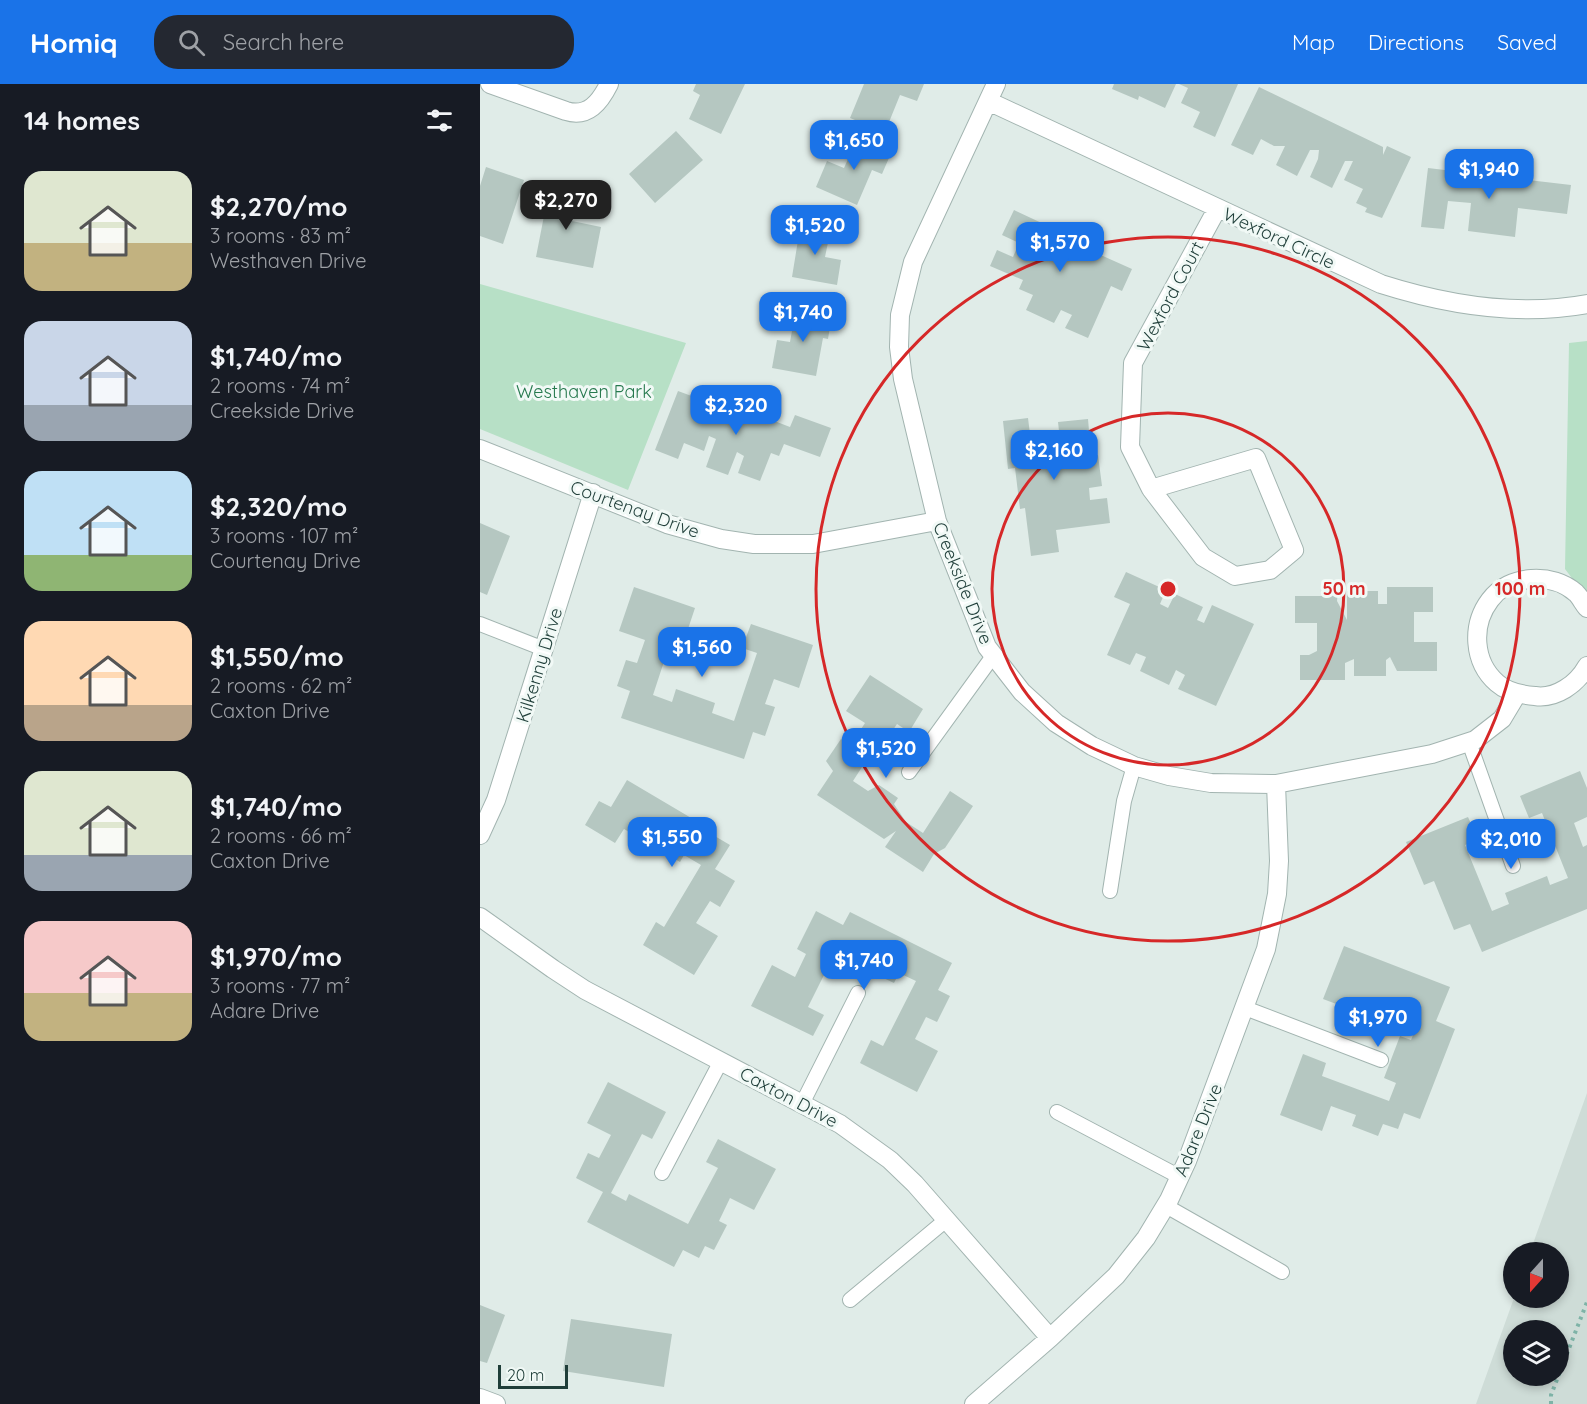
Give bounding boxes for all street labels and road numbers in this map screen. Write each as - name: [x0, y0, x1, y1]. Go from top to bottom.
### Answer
- street label: Wexford Circle: [1220, 202, 1338, 274]
- street label: Wexford Court: [1131, 237, 1209, 355]
- street label: Courtenay Drive: [567, 475, 703, 543]
- street label: Creekside Drive: [928, 519, 998, 647]
- street label: Kilkenny Drive: [511, 605, 567, 725]
- street label: Caxton Drive: [736, 1062, 842, 1132]
- street label: Adare Drive: [1169, 1080, 1227, 1180]

